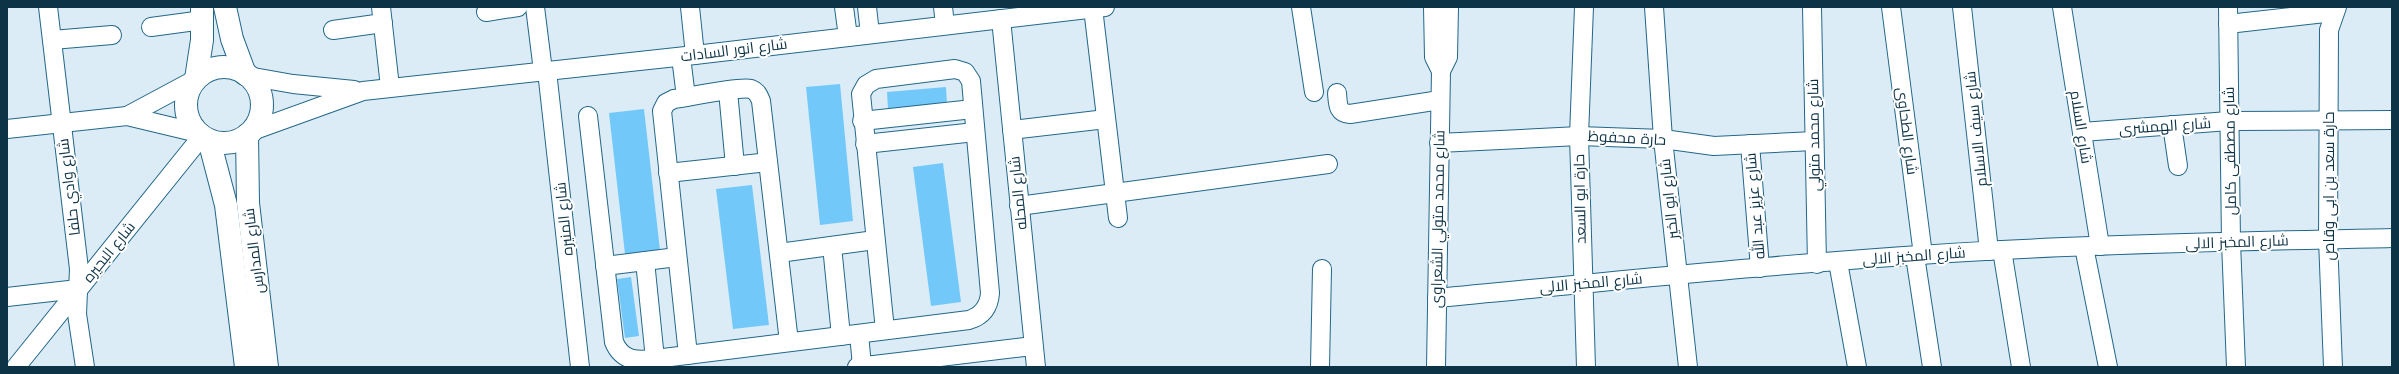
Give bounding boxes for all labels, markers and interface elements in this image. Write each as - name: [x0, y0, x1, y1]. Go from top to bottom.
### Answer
- street label: شارع انور السادات: [679, 33, 789, 67]
- street label: شارع سيف الاسلام: [1959, 70, 1993, 188]
- street label: شارع محمد متولي: [1802, 78, 1827, 192]
- street label: شارع الطحاوى: [1891, 86, 1923, 176]
- street label: شارع مصطفى كامل: [2218, 87, 2242, 215]
- street label: شارع السلام: [2064, 89, 2098, 165]
- street label: شارع الهمشرى: [2118, 112, 2212, 140]
- street label: حارة سعد بن ابى وقاص: [2318, 112, 2340, 260]
- street label: حارة محفوظ: [1587, 125, 1667, 151]
- street label: شارع محمد متولي الشعراوى: [1425, 130, 1452, 308]
- street label: شارع وادي حلفا: [52, 137, 87, 237]
- street label: شارع عزيز عبد الله: [1739, 152, 1771, 260]
- street label: حارة ابو السعد: [1568, 154, 1592, 244]
- street label: شارع المحله: [1003, 155, 1033, 231]
- street label: شارع ابو الخير: [1654, 158, 1684, 241]
- street label: شارع المنيره: [549, 181, 579, 257]
- street label: شارع المدارس: [238, 207, 270, 295]
- street label: شارع البحيره: [78, 217, 140, 287]
- street label: شارع المخبز الالى: [2185, 229, 2289, 255]
- street label: شارع المخبز الالى: [1862, 241, 1966, 271]
- street label: شارع المخبز الالى: [1539, 268, 1643, 298]

